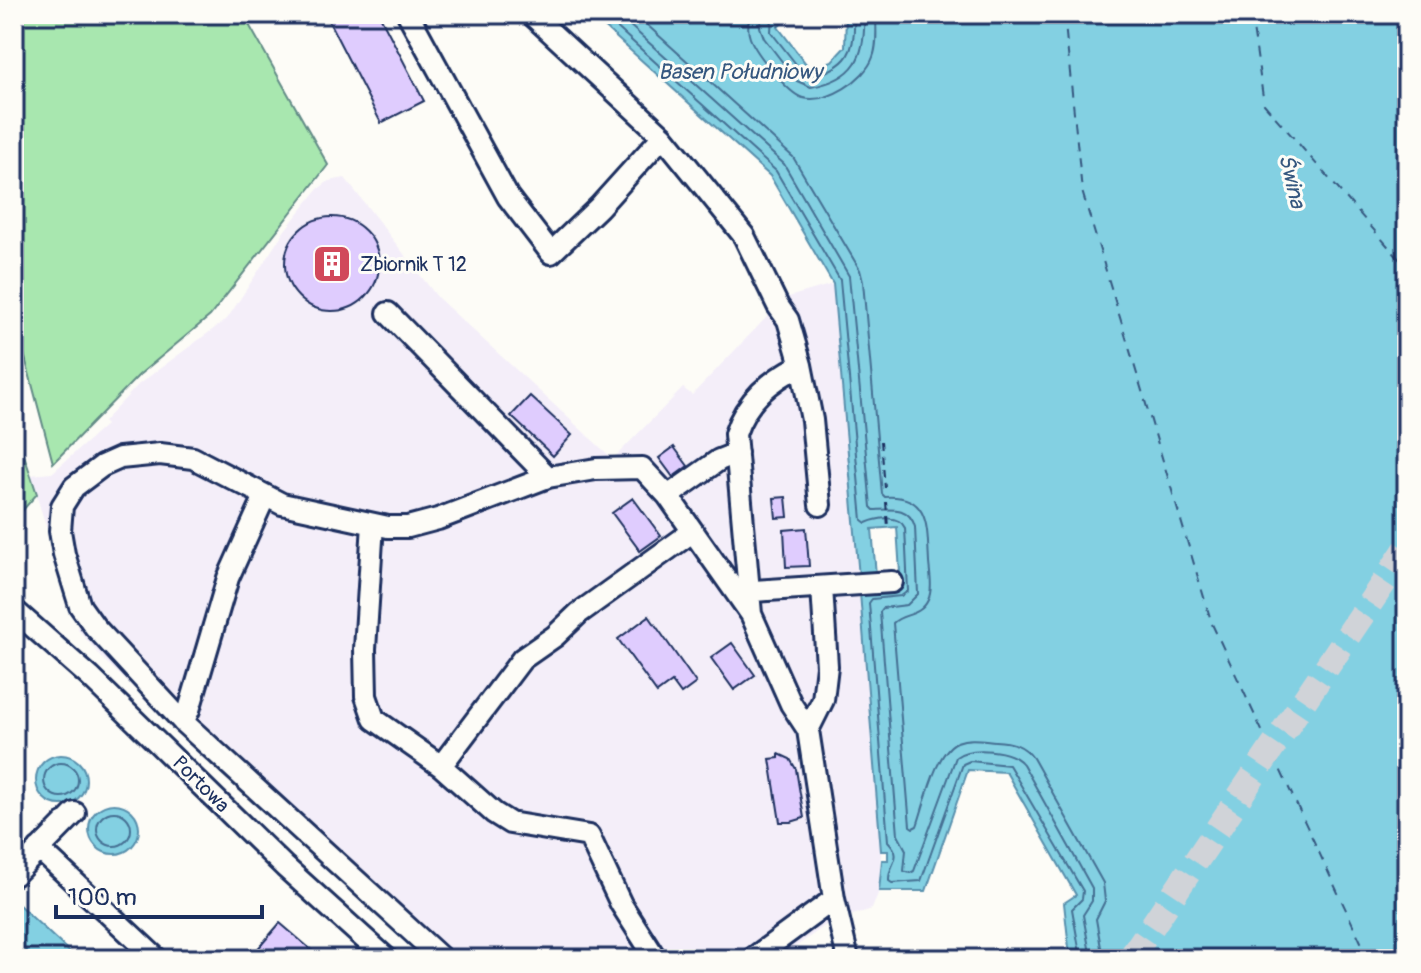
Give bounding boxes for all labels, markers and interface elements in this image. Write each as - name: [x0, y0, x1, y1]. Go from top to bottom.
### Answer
- water label: Basen Południowy: [658, 58, 824, 86]
- water label: Świna: [1272, 151, 1312, 212]
- building icon: Zbiornik T 12: [311, 243, 353, 285]
- place label: Zbiornik T 12: [360, 252, 467, 277]
- street label: Portowa: [167, 750, 235, 818]
- scale bar: [56, 869, 262, 919]
- text: 100 m: [68, 883, 137, 912]

